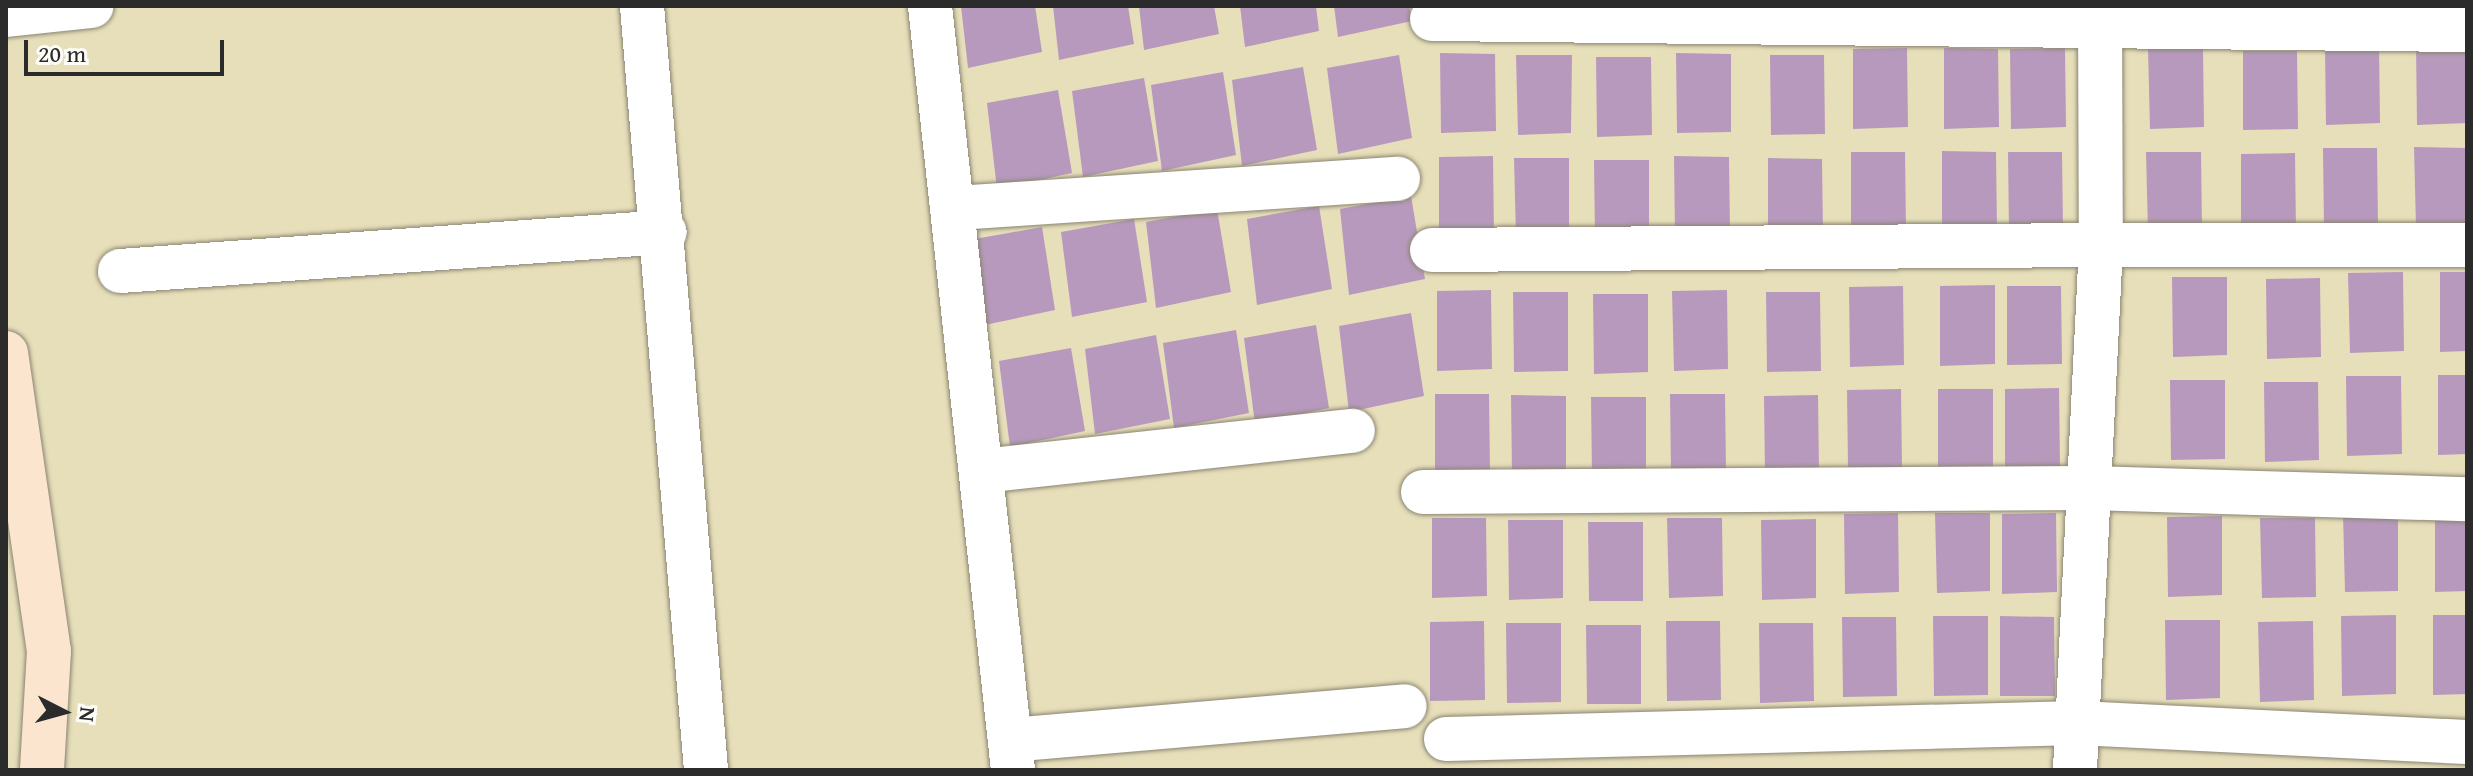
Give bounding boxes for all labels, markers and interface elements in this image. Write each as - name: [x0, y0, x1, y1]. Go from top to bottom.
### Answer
- scale bar: [28, 24, 228, 74]
- text: 20 m: [38, 36, 86, 71]
- north arrow: [24, 672, 104, 752]
- text: N: [71, 706, 105, 724]

